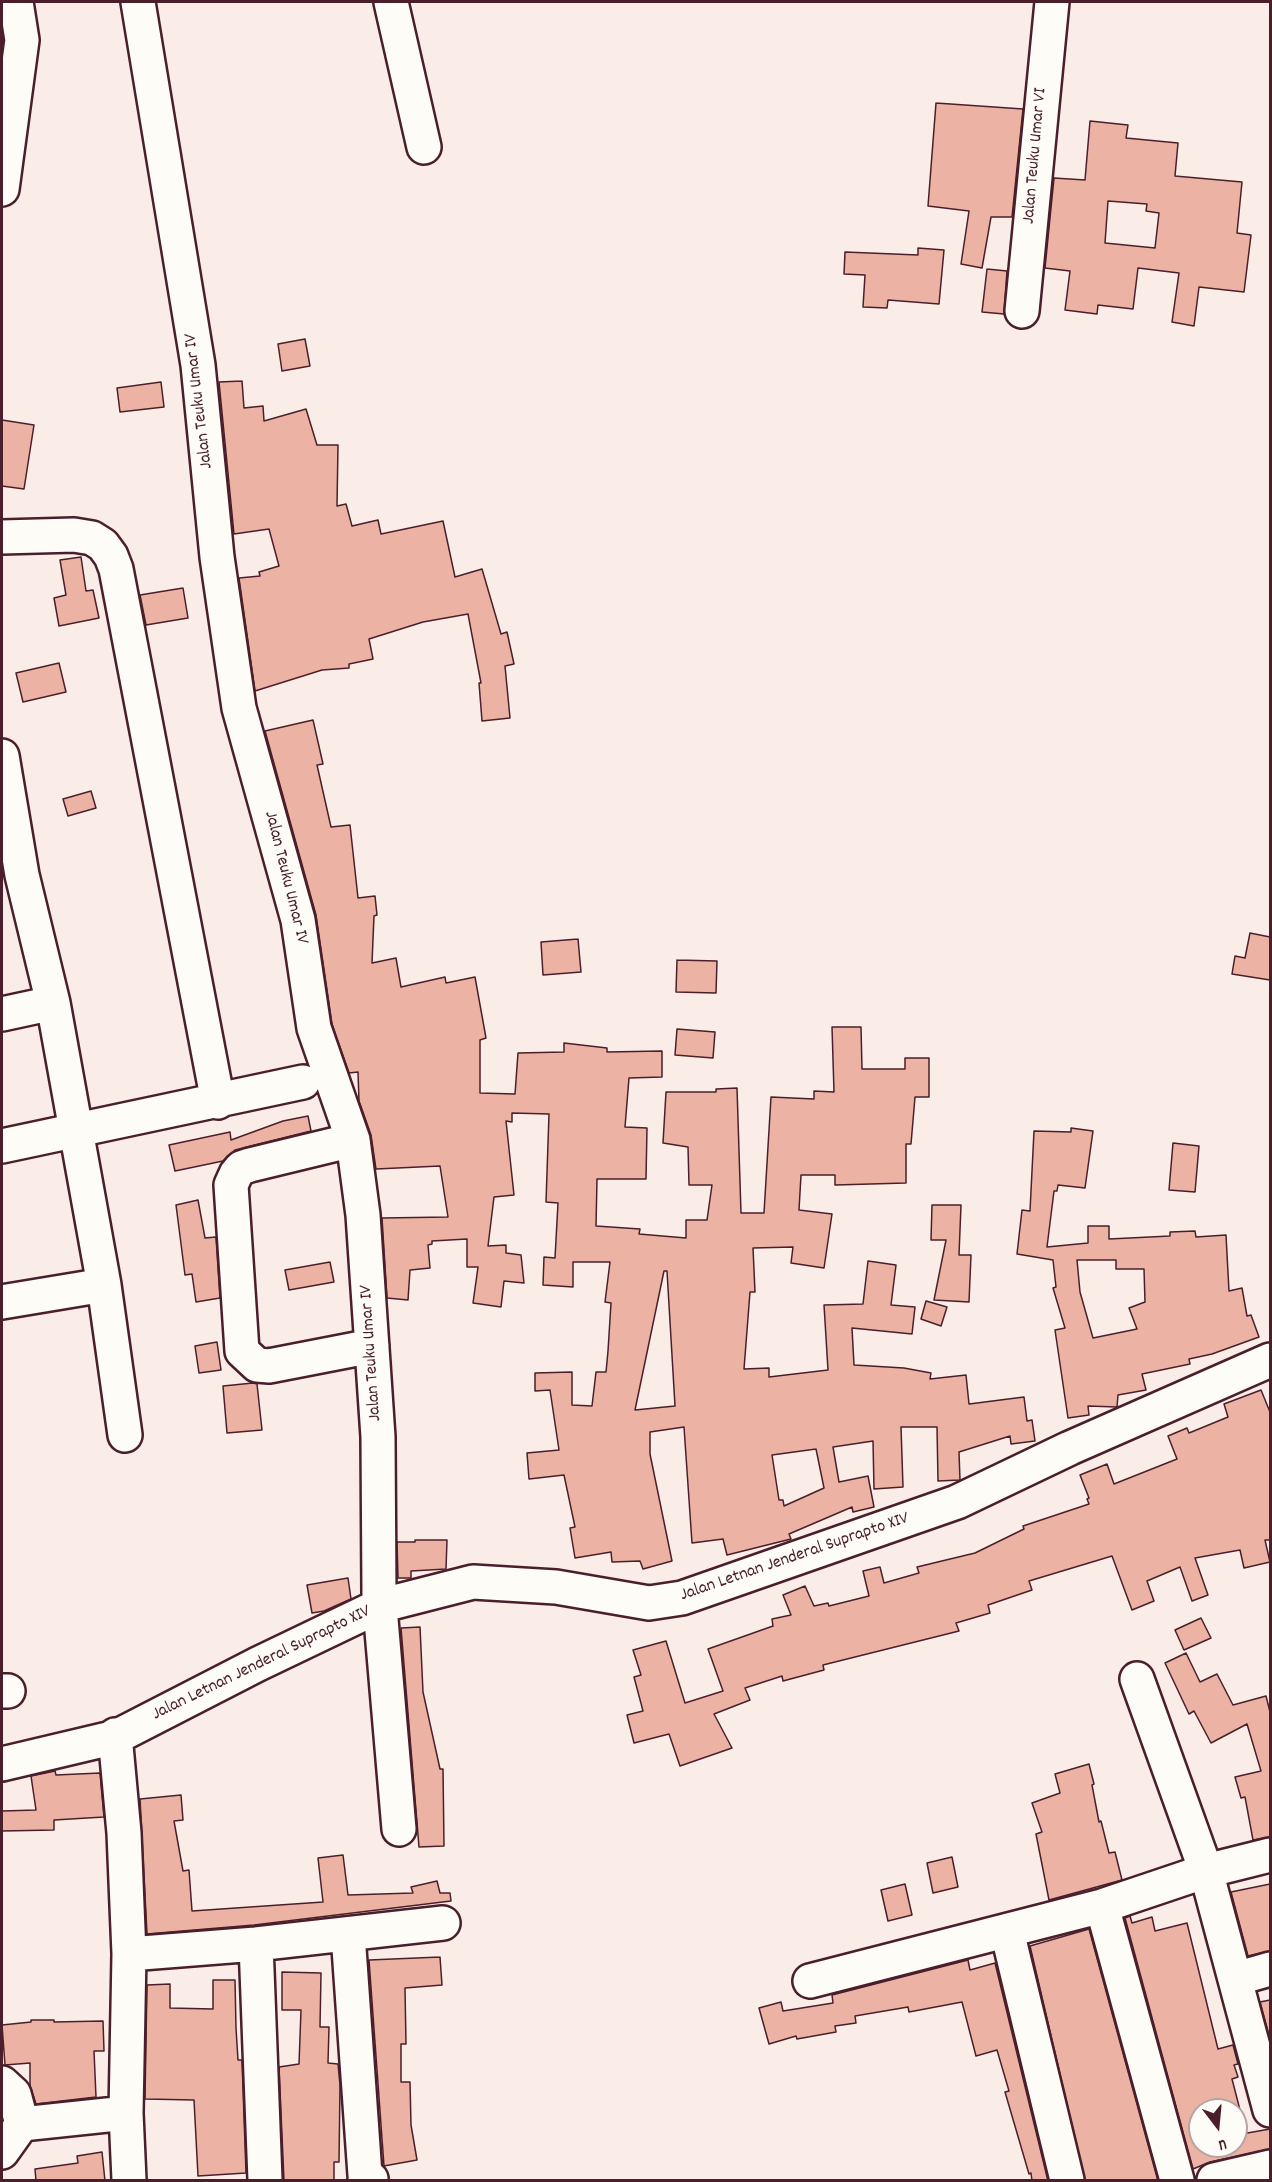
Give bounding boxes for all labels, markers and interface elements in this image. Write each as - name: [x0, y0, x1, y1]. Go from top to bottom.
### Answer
- street label: Jalan Teuku Umar VI: [1019, 87, 1053, 225]
- street label: Jalan Teuku Umar IV: [181, 332, 219, 470]
- street label: Jalan Teuku Umar IV: [258, 809, 312, 947]
- street label: Jalan Teuku Umar IV: [356, 1284, 388, 1422]
- street label: Jalan Letnan Jenderal Suprapto XIV: [678, 1509, 912, 1607]
- street label: Jalan Letnan Jenderal Suprapto XIV: [149, 1602, 375, 1726]
- north arrow: [1188, 2098, 1248, 2158]
- text: U: [1216, 2132, 1229, 2156]

